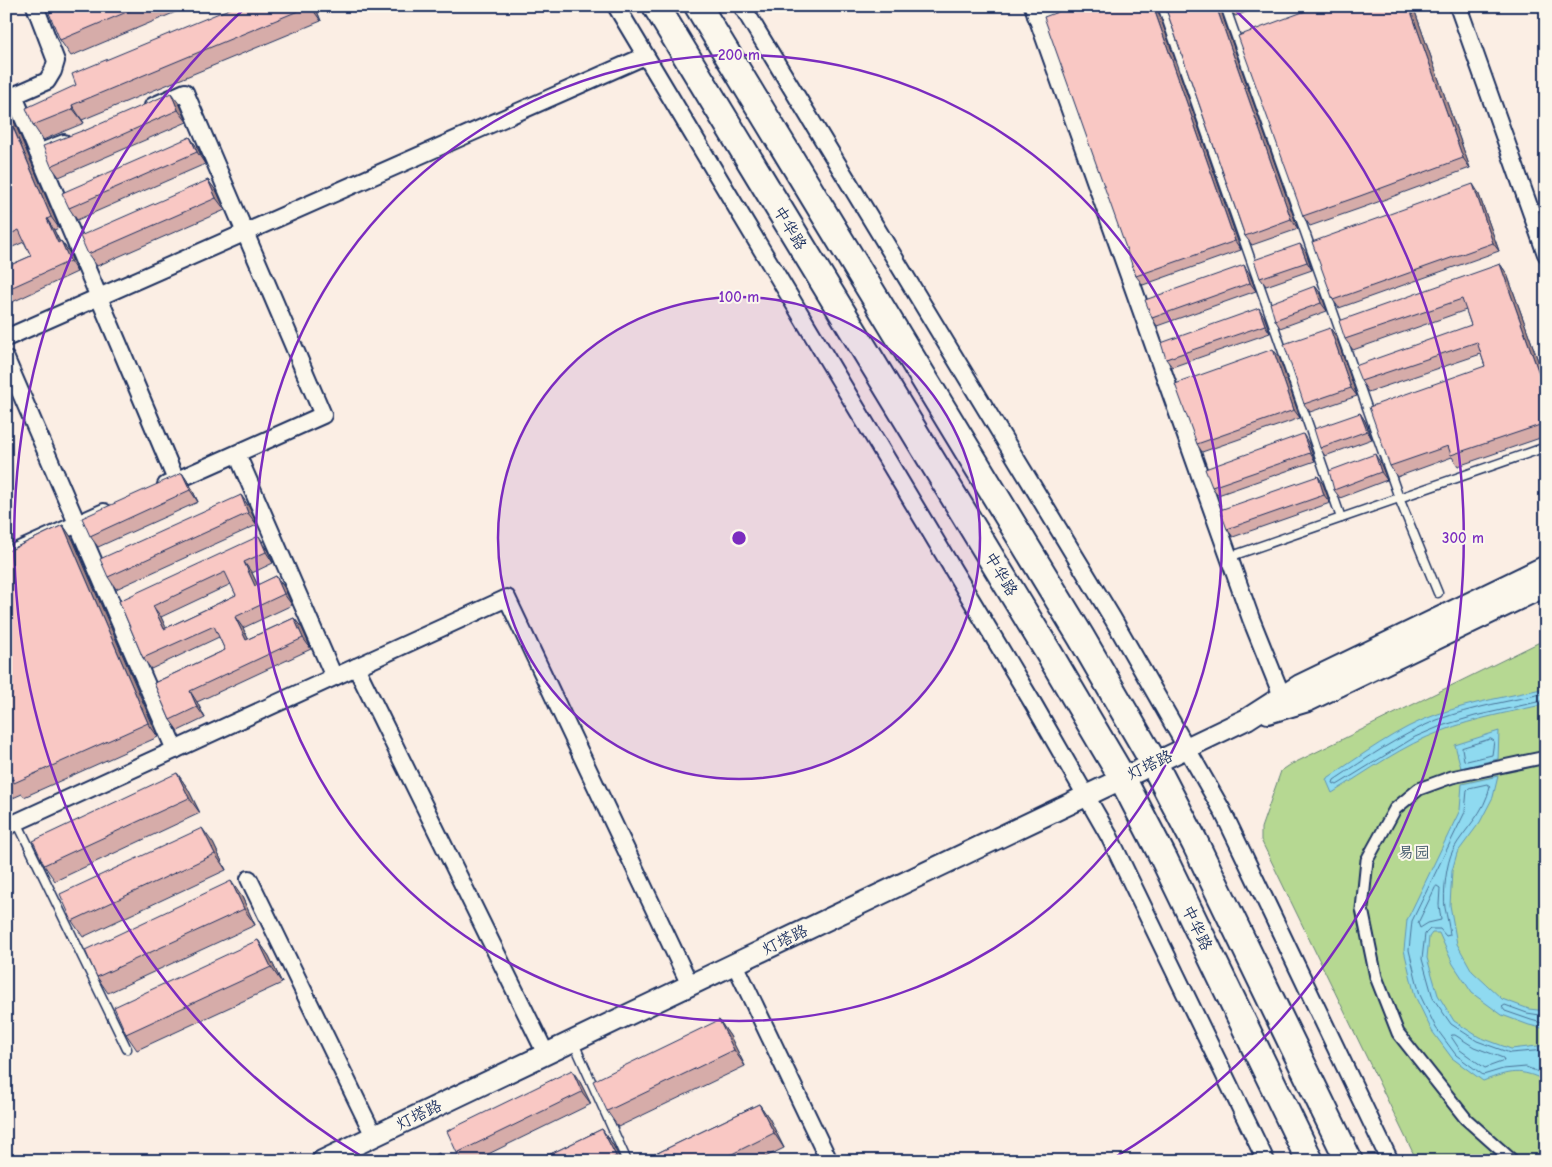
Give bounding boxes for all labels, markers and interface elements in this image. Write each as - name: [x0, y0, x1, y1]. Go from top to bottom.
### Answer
- text: 200 m: [718, 46, 760, 64]
- street label: 中华路: [770, 203, 810, 253]
- text: 100 m: [719, 288, 759, 306]
- centre of rings: [730, 529, 748, 547]
- text: 300 m: [1442, 529, 1484, 547]
- street label: 中华路: [981, 549, 1021, 599]
- street label: 灯塔路: [1124, 747, 1176, 783]
- park label: 易园: [1398, 844, 1430, 862]
- street label: 中华路: [1178, 902, 1216, 954]
- street label: 灯塔路: [759, 921, 811, 959]
- street label: 灯塔路: [393, 1096, 445, 1134]

